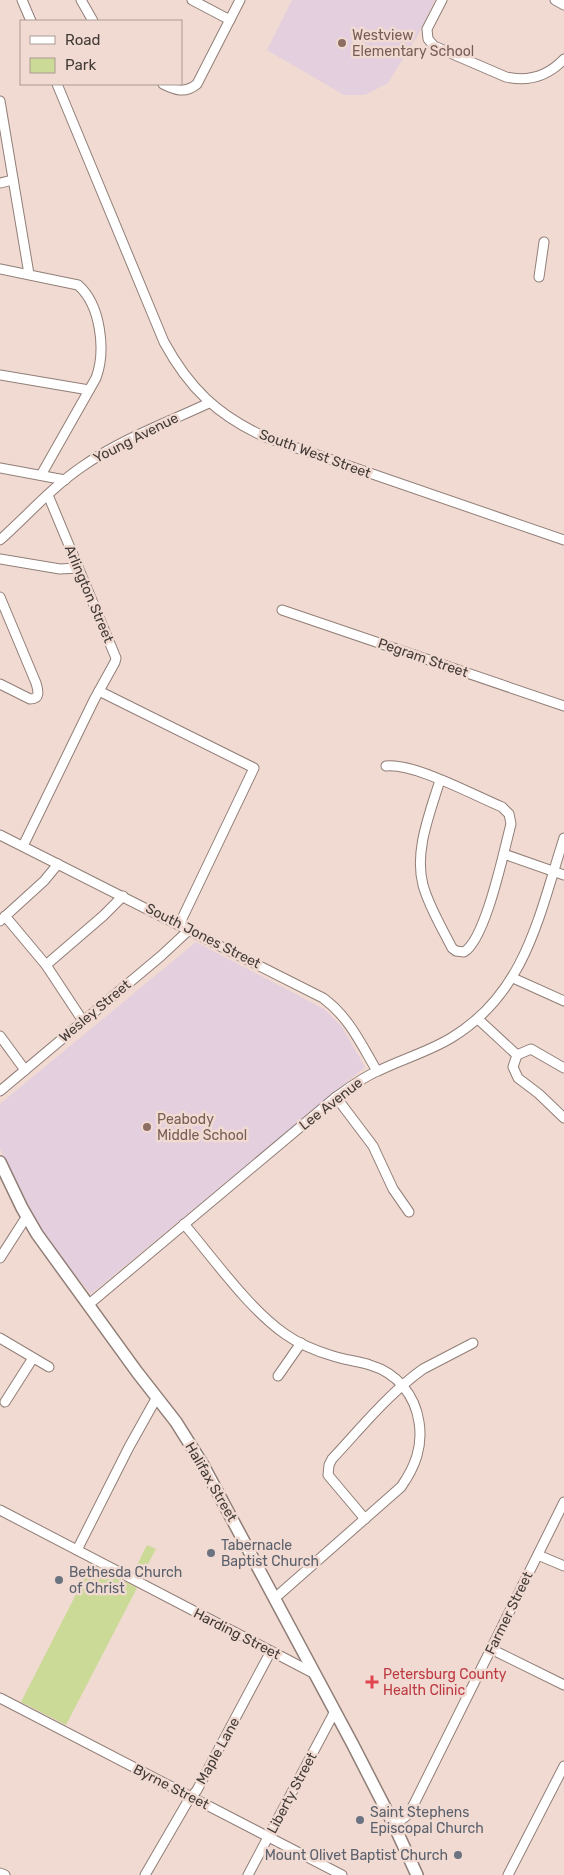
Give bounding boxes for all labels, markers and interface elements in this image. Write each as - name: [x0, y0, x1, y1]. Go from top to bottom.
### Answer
- legend: [20, 20, 182, 85]
- place label: Westview Elementary School: [352, 27, 474, 60]
- text: Road: [65, 31, 101, 49]
- marker: Westview Elementary School: [336, 37, 348, 49]
- text: Park: [65, 56, 96, 74]
- street label: Young Avenue: [91, 409, 182, 467]
- street label: South West Street: [257, 426, 374, 482]
- street label: Arlington Street: [61, 543, 117, 646]
- street label: Pegram Street: [376, 635, 471, 682]
- street label: South Jones Street: [143, 900, 264, 973]
- street label: Wesley Street: [56, 976, 135, 1046]
- street label: Lee Avenue: [296, 1074, 366, 1134]
- place label: Peabody Middle School: [157, 1111, 247, 1144]
- marker: Peabody Middle School: [141, 1121, 153, 1133]
- street label: Halifax Street: [181, 1439, 241, 1525]
- place label: Tabernacle Baptist Church: [221, 1537, 319, 1570]
- marker: Tabernacle Baptist Church: [205, 1547, 217, 1559]
- place label: Bethesda Church of Christ: [69, 1564, 182, 1597]
- street label: Farmer Street: [482, 1568, 537, 1657]
- marker: Bethesda Church of Christ: [53, 1574, 65, 1586]
- street label: Harding Street: [191, 1605, 284, 1663]
- place label: Petersburg County Health Clinic: [383, 1666, 507, 1699]
- marker: Petersburg County Health Clinic: [365, 1675, 379, 1689]
- street label: Maple Lane: [193, 1714, 243, 1787]
- street label: Liberty Street: [263, 1749, 321, 1837]
- street label: Byrne Street: [130, 1761, 212, 1814]
- place label: Saint Stephens Episcopal Church: [370, 1804, 484, 1837]
- marker: Saint Stephens Episcopal Church: [354, 1814, 366, 1826]
- place label: Mount Olivet Baptist Church: [265, 1847, 448, 1864]
- marker: Mount Olivet Baptist Church: [452, 1849, 464, 1861]

